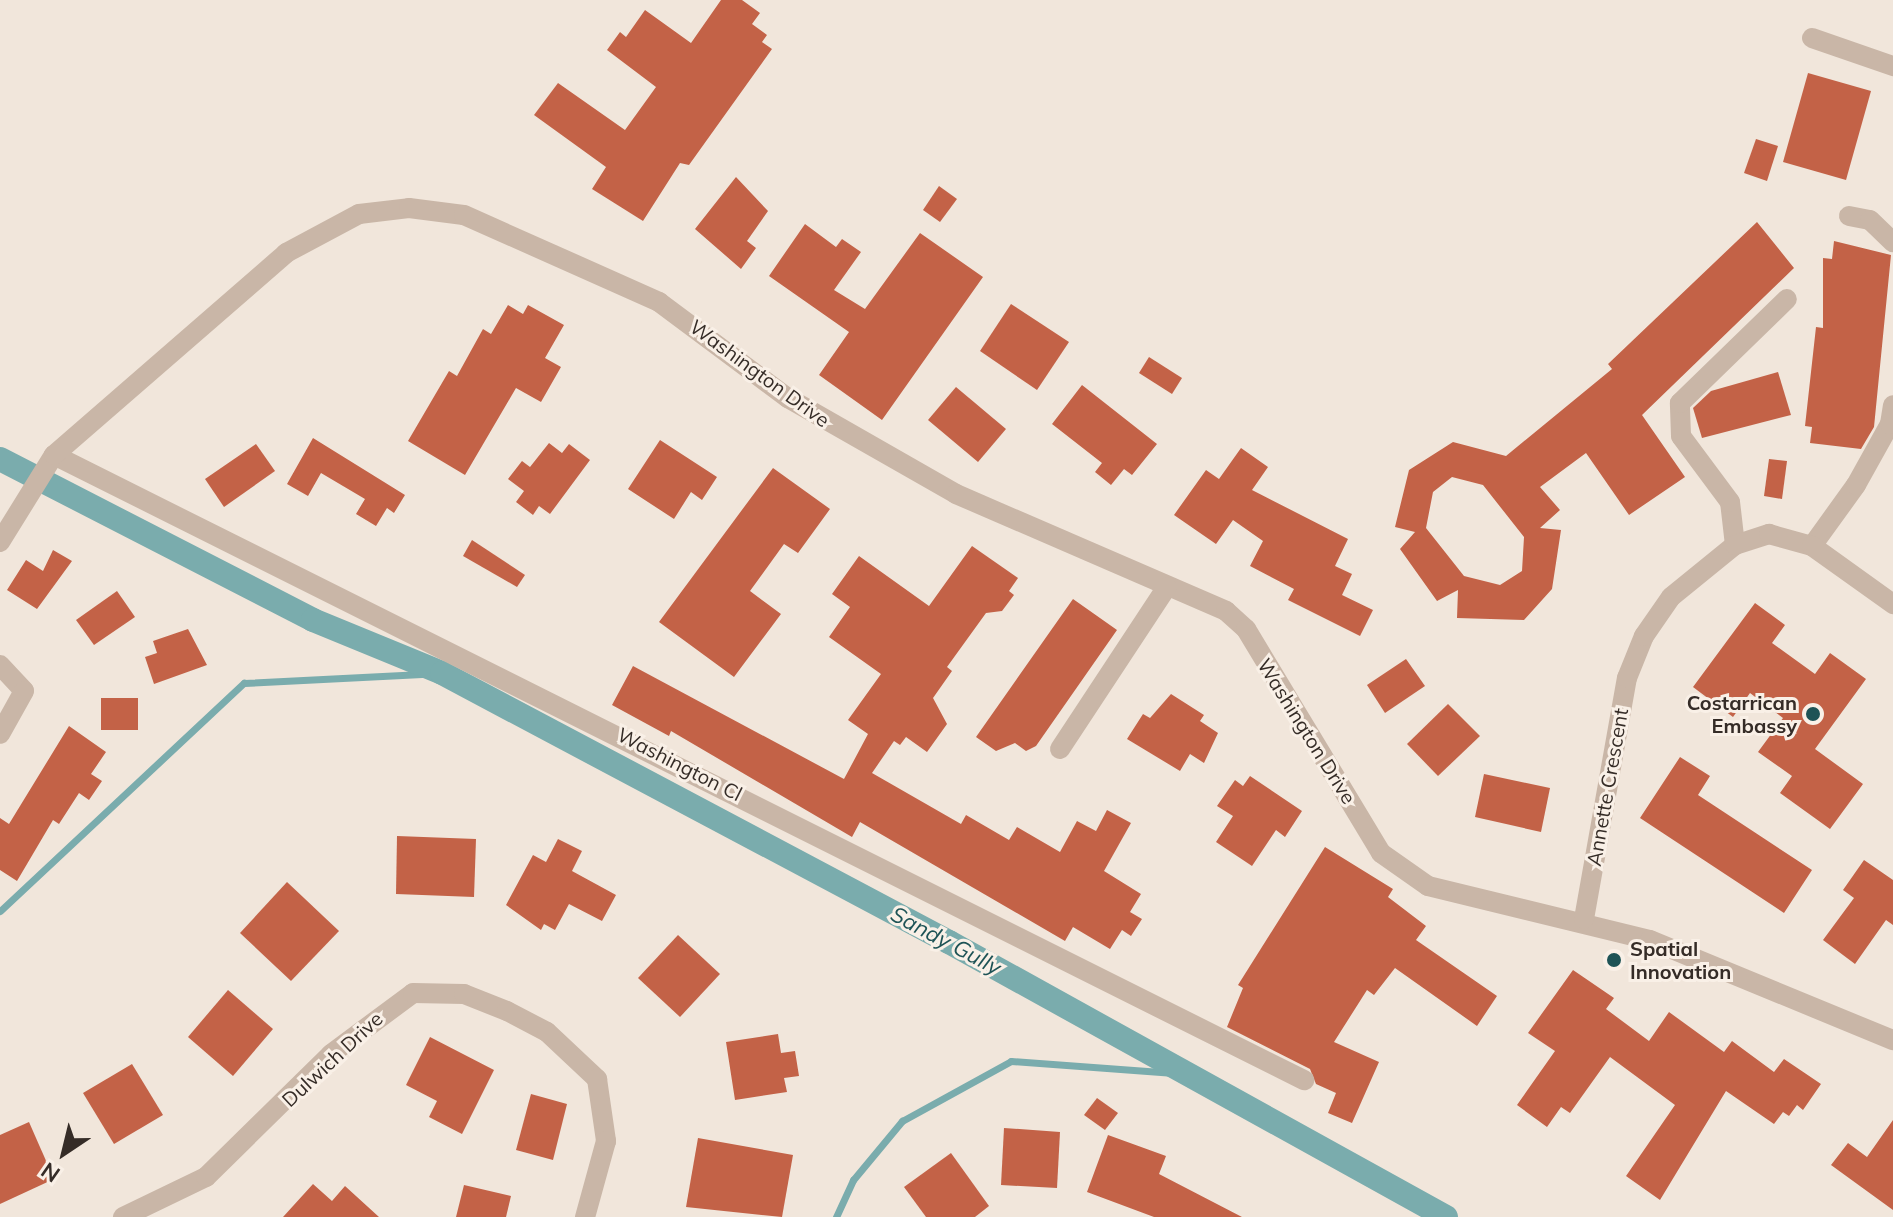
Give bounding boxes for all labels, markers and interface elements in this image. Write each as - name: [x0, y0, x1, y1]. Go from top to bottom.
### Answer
- street label: Washington Drive: [685, 314, 835, 432]
- street label: Washington Drive: [1253, 654, 1361, 808]
- place label: Costarrican Embassy: [1687, 690, 1797, 737]
- marker: Costarrican Embassy: [1804, 705, 1822, 723]
- street label: Annette Crescent: [1581, 706, 1633, 868]
- street label: Washington Cl: [614, 722, 746, 806]
- water label: Sandy Gully: [886, 901, 1006, 981]
- place label: Spatial Innovation: [1630, 936, 1731, 983]
- marker: Spatial Innovation: [1605, 951, 1623, 969]
- street label: Dulwich Drive: [277, 1006, 387, 1112]
- north arrow: [24, 1113, 104, 1193]
- text: N: [35, 1156, 65, 1189]

